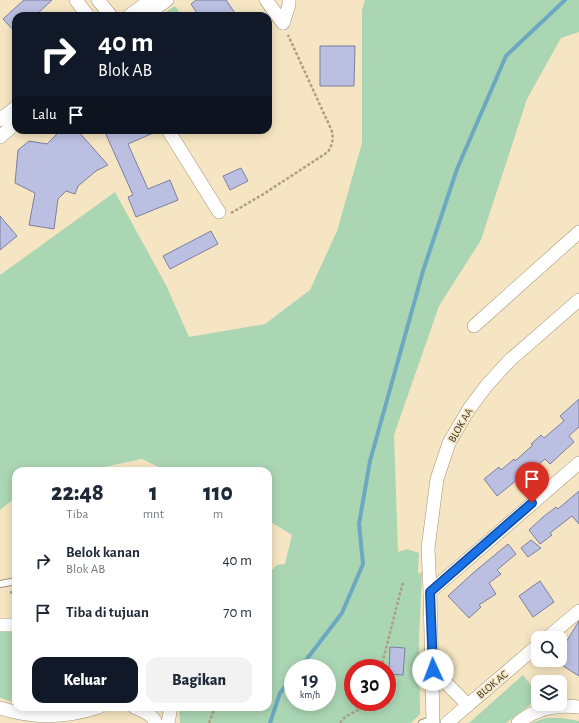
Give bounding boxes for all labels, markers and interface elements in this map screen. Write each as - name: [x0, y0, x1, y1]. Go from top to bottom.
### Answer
- icon: right: [32, 28, 84, 80]
- text: 40 m: [98, 29, 154, 57]
- text: Blok AB: [98, 62, 152, 80]
- icon: arrive: [65, 104, 87, 126]
- text: Lalu: [32, 107, 57, 122]
- street label: BLOK AA: [446, 406, 475, 444]
- pin: [515, 462, 549, 503]
- icon: arrive: [521, 468, 543, 490]
- text: 22:48: [51, 481, 104, 505]
- text: 1: [149, 481, 158, 505]
- text: 110: [203, 481, 233, 505]
- text: Tiba: [66, 508, 89, 521]
- text: mnt: [143, 508, 164, 521]
- text: m: [213, 508, 223, 521]
- text: Belok kanan: [66, 545, 140, 560]
- icon: right: [32, 550, 54, 572]
- text: 40 m: [222, 553, 252, 568]
- text: Blok AB: [66, 563, 105, 576]
- icon: arrive: [32, 602, 54, 624]
- text: Tiba di tujuan: [66, 605, 149, 620]
- text: 70 m: [223, 605, 252, 620]
- map controls: [531, 631, 567, 711]
- button: search: [531, 631, 567, 667]
- position arrow: [412, 649, 454, 691]
- button: Keluar: [32, 657, 138, 703]
- button: Bagikan: [146, 657, 252, 703]
- speed limit sign: 30: [344, 659, 396, 711]
- street label: BLOK AC: [475, 668, 510, 700]
- text: 19: [302, 670, 318, 690]
- button: layers: [531, 675, 567, 711]
- text: km/h: [300, 690, 320, 700]

